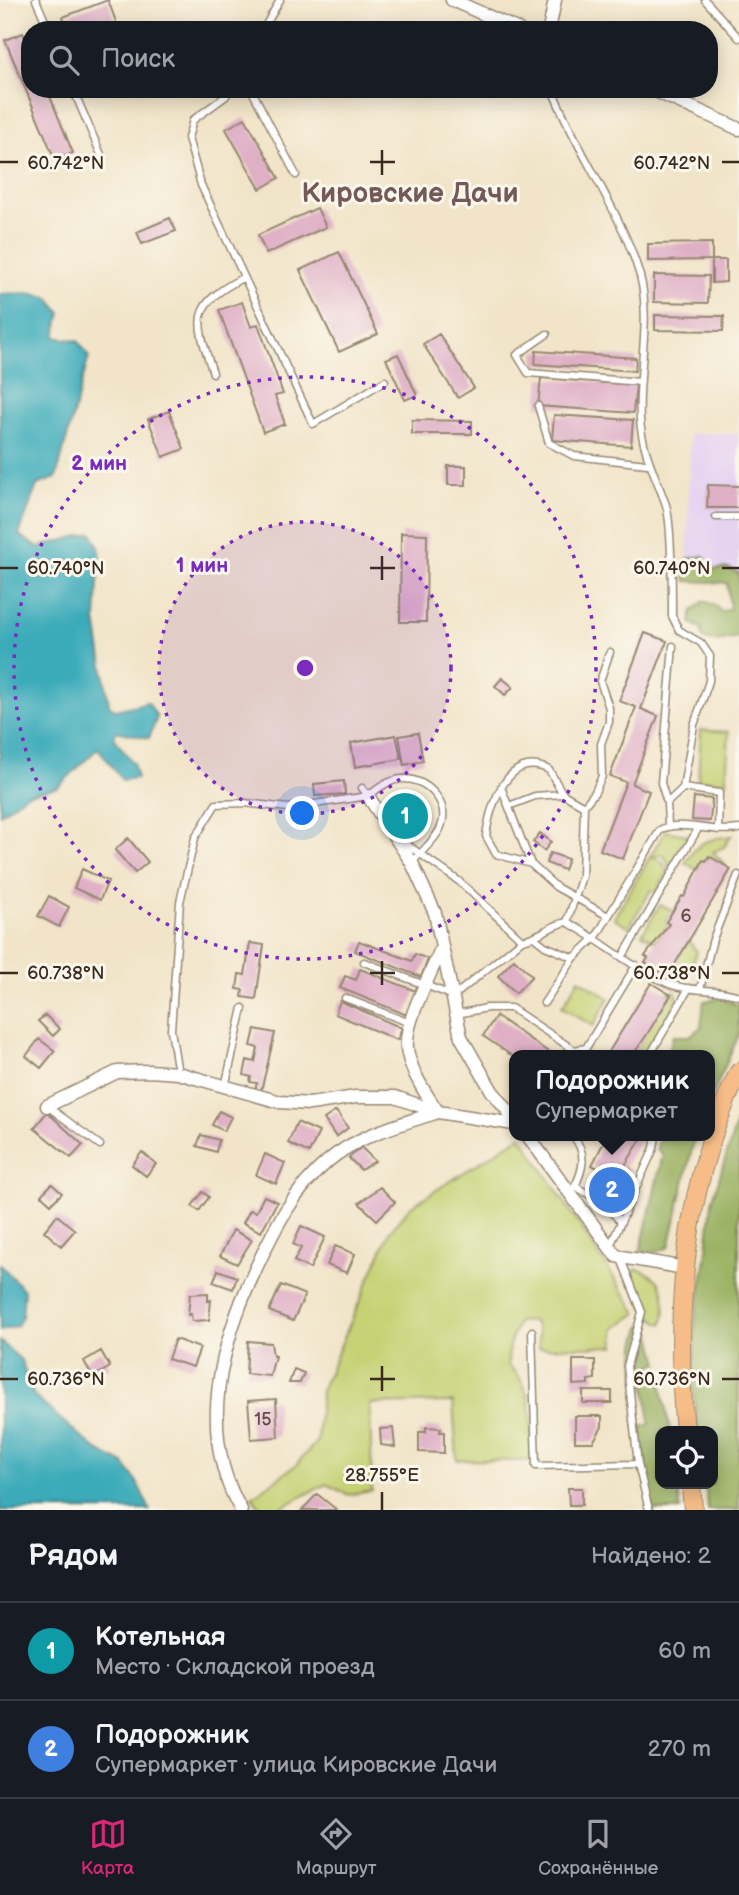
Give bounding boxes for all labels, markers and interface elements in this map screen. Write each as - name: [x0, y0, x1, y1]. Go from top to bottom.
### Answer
- search box: [21, 21, 718, 98]
- icon: search: [45, 41, 83, 79]
- text: Поиск: [101, 44, 175, 75]
- text: 60.742°N: [28, 153, 104, 174]
- text: 60.742°N: [634, 153, 710, 174]
- district label: Кировские Дачи: [302, 177, 518, 210]
- text: 2 мин: [71, 451, 127, 476]
- text: 1 мин: [176, 553, 228, 578]
- text: 60.740°N: [27, 558, 105, 579]
- text: 60.740°N: [633, 558, 711, 579]
- centre of rings: [293, 656, 317, 680]
- pin: 1: [382, 790, 428, 842]
- your location: [285, 796, 319, 830]
- house number: 6: [681, 906, 692, 927]
- text: 60.738°N: [27, 963, 105, 984]
- text: 60.738°N: [633, 963, 711, 984]
- popup: [509, 1050, 715, 1141]
- text: Подорожник: [535, 1066, 689, 1097]
- text: Супермаркет: [535, 1097, 678, 1125]
- pin: 2: [589, 1164, 635, 1216]
- text: 60.736°N: [27, 1369, 105, 1390]
- text: 60.736°N: [633, 1369, 711, 1390]
- house number: 15: [254, 1409, 272, 1430]
- map controls: [655, 1426, 718, 1489]
- button: locate: [655, 1426, 718, 1489]
- text: 28.755°E: [345, 1465, 419, 1486]
- text: Рядом: [28, 1538, 118, 1574]
- text: Найдено: 2: [591, 1542, 711, 1570]
- text: Котельная: [95, 1622, 226, 1653]
- text: 1: [46, 1637, 56, 1665]
- text: 60 m: [658, 1637, 711, 1665]
- text: Место · Складской проезд: [95, 1653, 375, 1681]
- text: Подорожник: [95, 1720, 249, 1751]
- text: 2: [44, 1735, 58, 1763]
- text: 270 m: [647, 1735, 711, 1763]
- text: Супермаркет · улица Кировские Дачи: [95, 1751, 497, 1779]
- tab: Карта: [81, 1815, 134, 1880]
- tab: Маршрут: [296, 1815, 377, 1880]
- tab: Сохранённые: [538, 1815, 658, 1880]

